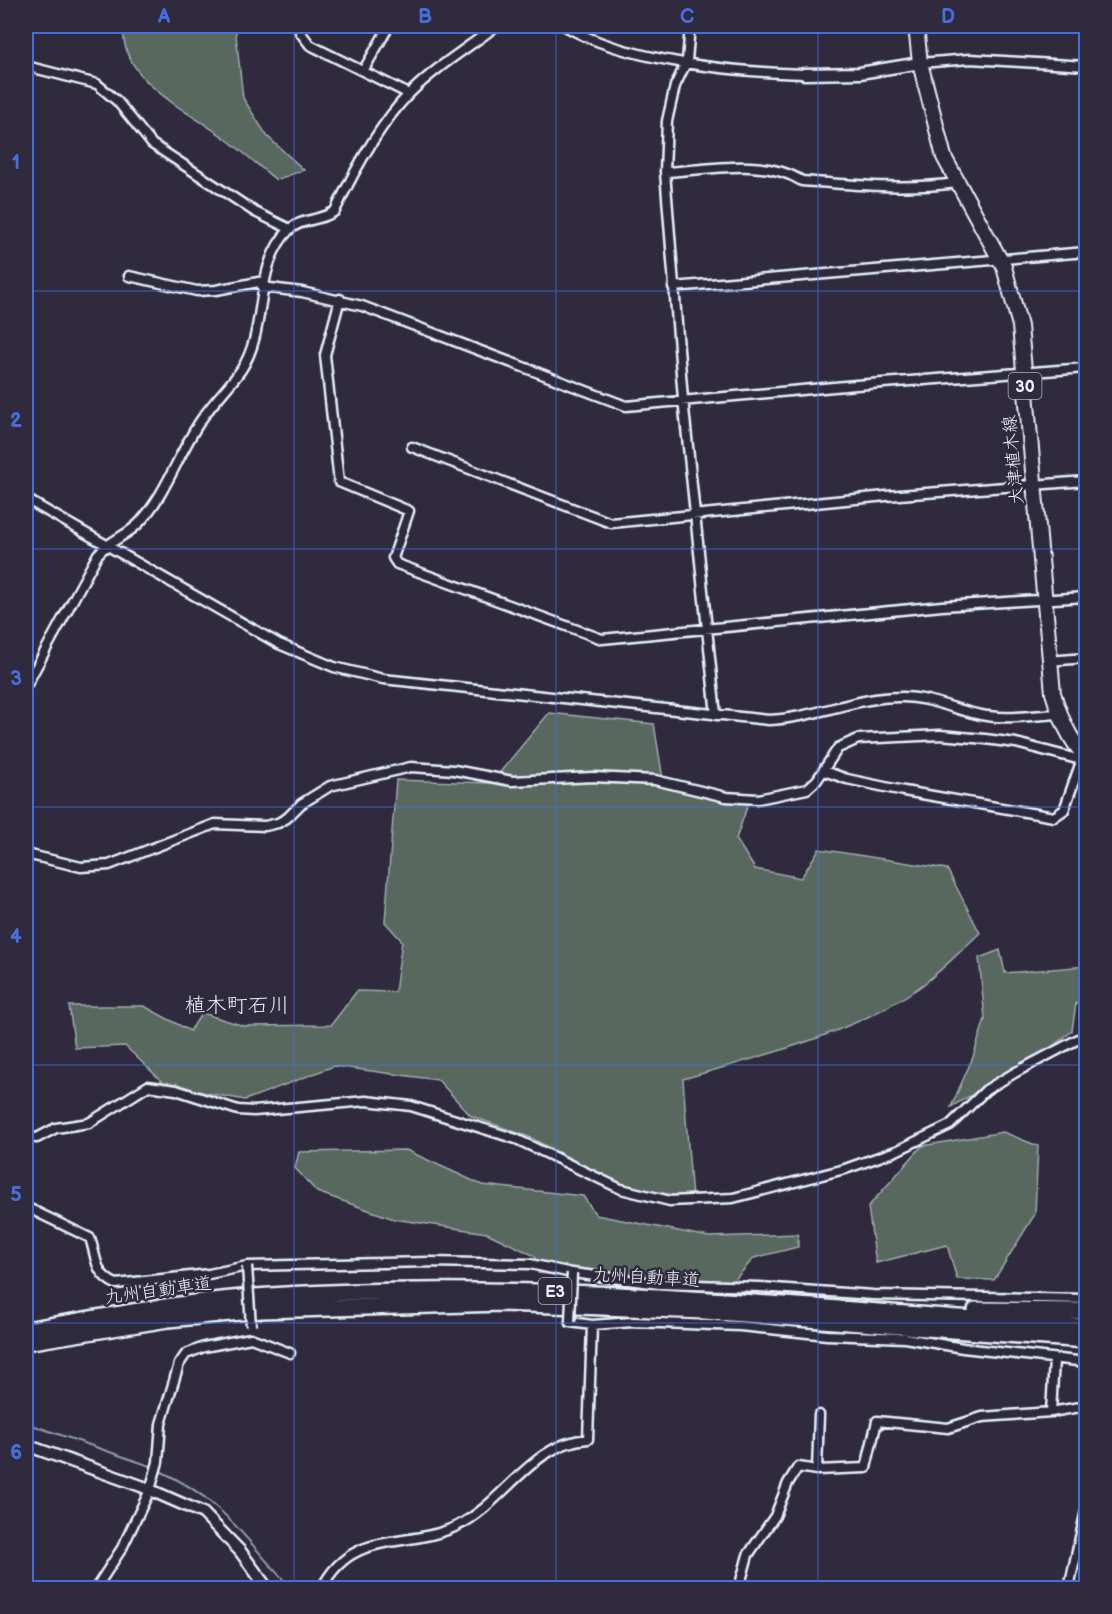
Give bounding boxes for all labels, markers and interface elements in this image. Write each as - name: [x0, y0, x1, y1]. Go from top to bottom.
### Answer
- text: A: [157, 5, 171, 29]
- text: B: [418, 5, 432, 29]
- text: C: [680, 5, 694, 29]
- text: D: [941, 5, 955, 29]
- text: 1: [12, 151, 20, 175]
- road number: 30: [1008, 373, 1042, 399]
- text: 2: [10, 409, 22, 433]
- street label: 大津植木線: [999, 414, 1028, 506]
- text: 3: [10, 667, 22, 691]
- text: 4: [10, 925, 22, 949]
- district label: 植木町石川: [185, 993, 290, 1018]
- text: 5: [10, 1183, 22, 1207]
- street label: 九州自動車道: [591, 1264, 700, 1291]
- street label: 九州自動車道: [103, 1273, 213, 1308]
- road number: E3: [538, 1278, 572, 1304]
- text: 6: [10, 1441, 22, 1465]

